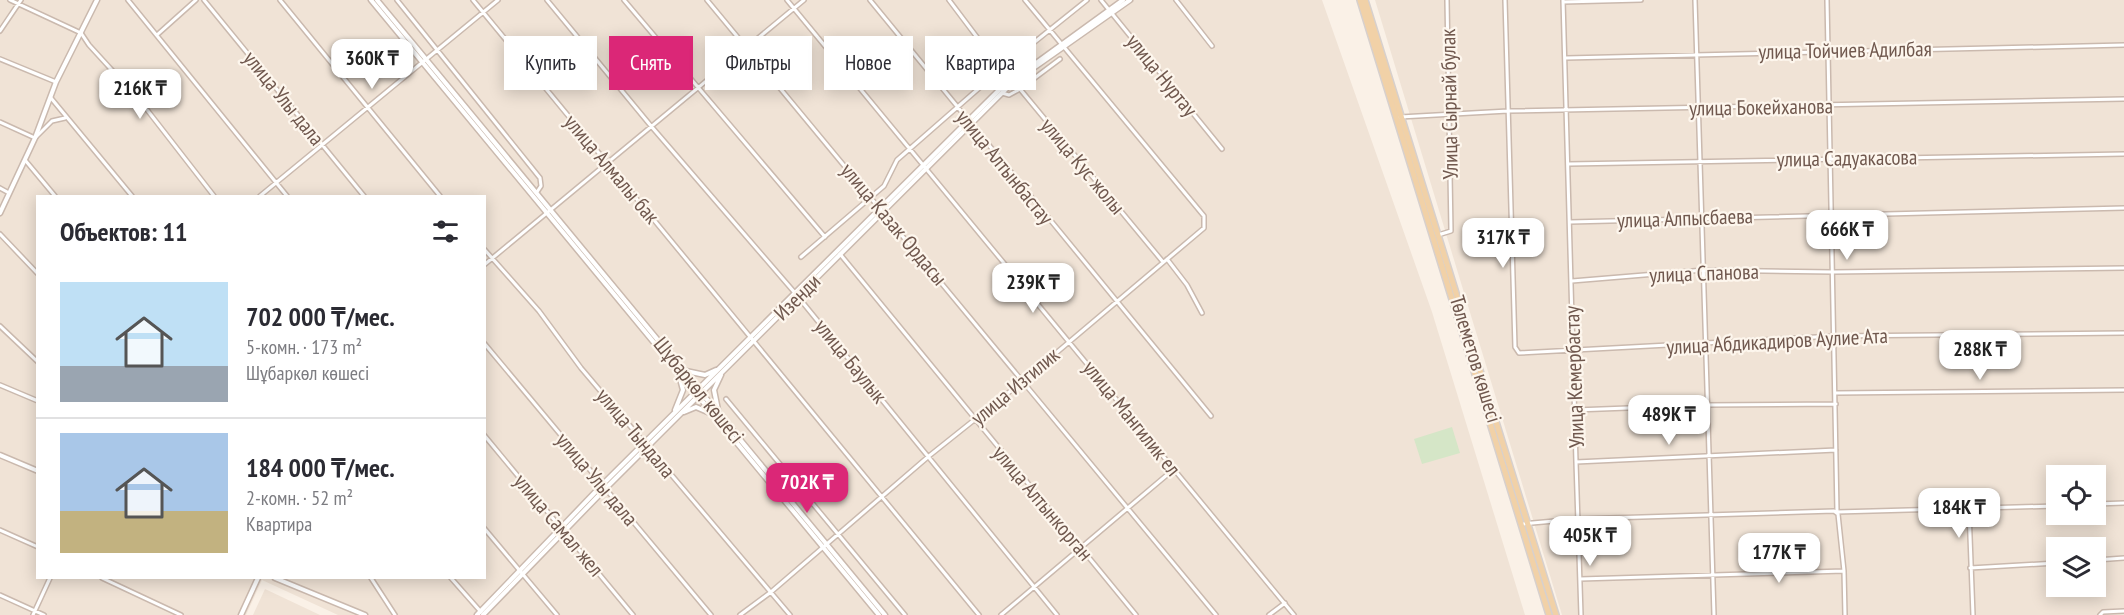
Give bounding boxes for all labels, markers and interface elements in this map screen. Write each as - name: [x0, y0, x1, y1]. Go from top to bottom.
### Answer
- street label: улица Нуртау: [1120, 28, 1204, 122]
- street label: Улица Сырнай булак: [1434, 28, 1464, 180]
- street label: улица Тойчиев Адилбая: [1758, 35, 1932, 65]
- chip: Купить: [504, 36, 597, 90]
- chip: Снять: [609, 36, 693, 90]
- chip: Фильтры: [705, 36, 812, 90]
- chip: Новое: [824, 36, 913, 90]
- chip: Квартира: [925, 36, 1036, 90]
- pin: 360K ₸: [323, 39, 421, 90]
- street label: улица Улы дала: [238, 45, 330, 151]
- text: 360K ₸: [345, 45, 399, 71]
- pin: 216K ₸: [91, 69, 189, 120]
- text: 216K ₸: [113, 75, 167, 101]
- street label: улица Бокейханова: [1689, 92, 1833, 122]
- street label: улица Алтынбастау: [950, 104, 1060, 230]
- street label: улица Алмалы бак: [558, 109, 666, 229]
- street label: улица Кус жолы: [1035, 112, 1131, 220]
- street label: улица Садуакасова: [1776, 143, 1918, 173]
- street label: улица Казак Ордасы: [835, 157, 953, 291]
- street label: улица Алпысбаева: [1617, 202, 1753, 234]
- pin: 666K ₸: [1798, 210, 1896, 261]
- text: Объектов: 11: [60, 215, 187, 248]
- icon: filters: [429, 215, 462, 248]
- text: 666K ₸: [1820, 216, 1874, 242]
- pin: 317K ₸: [1454, 218, 1552, 269]
- text: 317K ₸: [1476, 224, 1530, 250]
- street label: улица Спанова: [1649, 258, 1759, 288]
- pin: 239K ₸: [984, 263, 1082, 314]
- street label: Изенди: [768, 268, 826, 326]
- text: 239K ₸: [1006, 269, 1060, 295]
- street label: Төлеметов көшесі: [1444, 292, 1508, 426]
- text: 702 000 ₸/мес.: [246, 300, 395, 333]
- street label: Улица Кемербастау: [1558, 305, 1590, 449]
- icon: home: [108, 306, 180, 378]
- street label: улица Баулык: [809, 313, 893, 409]
- street label: улица Абдикадиров Аулие Ата: [1666, 322, 1888, 360]
- pin: 288K ₸: [1931, 330, 2029, 381]
- street label: Шұбаркөл көшесі: [648, 331, 750, 449]
- text: 5-комн. · 173 m²: [246, 334, 362, 360]
- text: 288K ₸: [1953, 336, 2007, 362]
- street label: улица Изгилик: [965, 341, 1065, 431]
- street label: улица Мангилик ел: [1077, 355, 1187, 481]
- text: Шұбаркөл көшесі: [246, 360, 369, 386]
- street label: улица Тындала: [590, 382, 682, 484]
- pin: 489K ₸: [1620, 395, 1718, 446]
- text: 489K ₸: [1642, 401, 1696, 427]
- street label: улица Улы дала: [550, 427, 644, 531]
- street label: улица Алтынкорган: [987, 440, 1099, 566]
- text: 184 000 ₸/мес.: [246, 451, 395, 484]
- icon: home: [108, 457, 180, 529]
- pin: 702K ₸: [758, 463, 856, 514]
- map controls: [2046, 465, 2106, 597]
- button: locate: [2046, 465, 2106, 525]
- street label: улица Самал жел: [508, 468, 610, 582]
- text: 702K ₸: [780, 469, 834, 495]
- text: 2-комн. · 52 m²: [246, 485, 353, 511]
- pin: 184K ₸: [1910, 488, 2008, 539]
- text: 184K ₸: [1932, 494, 1986, 520]
- text: Квартира: [246, 511, 312, 537]
- pin: 405K ₸: [1541, 516, 1639, 567]
- text: 405K ₸: [1563, 522, 1617, 548]
- pin: 177K ₸: [1730, 533, 1828, 584]
- button: layers: [2046, 537, 2106, 597]
- text: 177K ₸: [1752, 539, 1806, 565]

